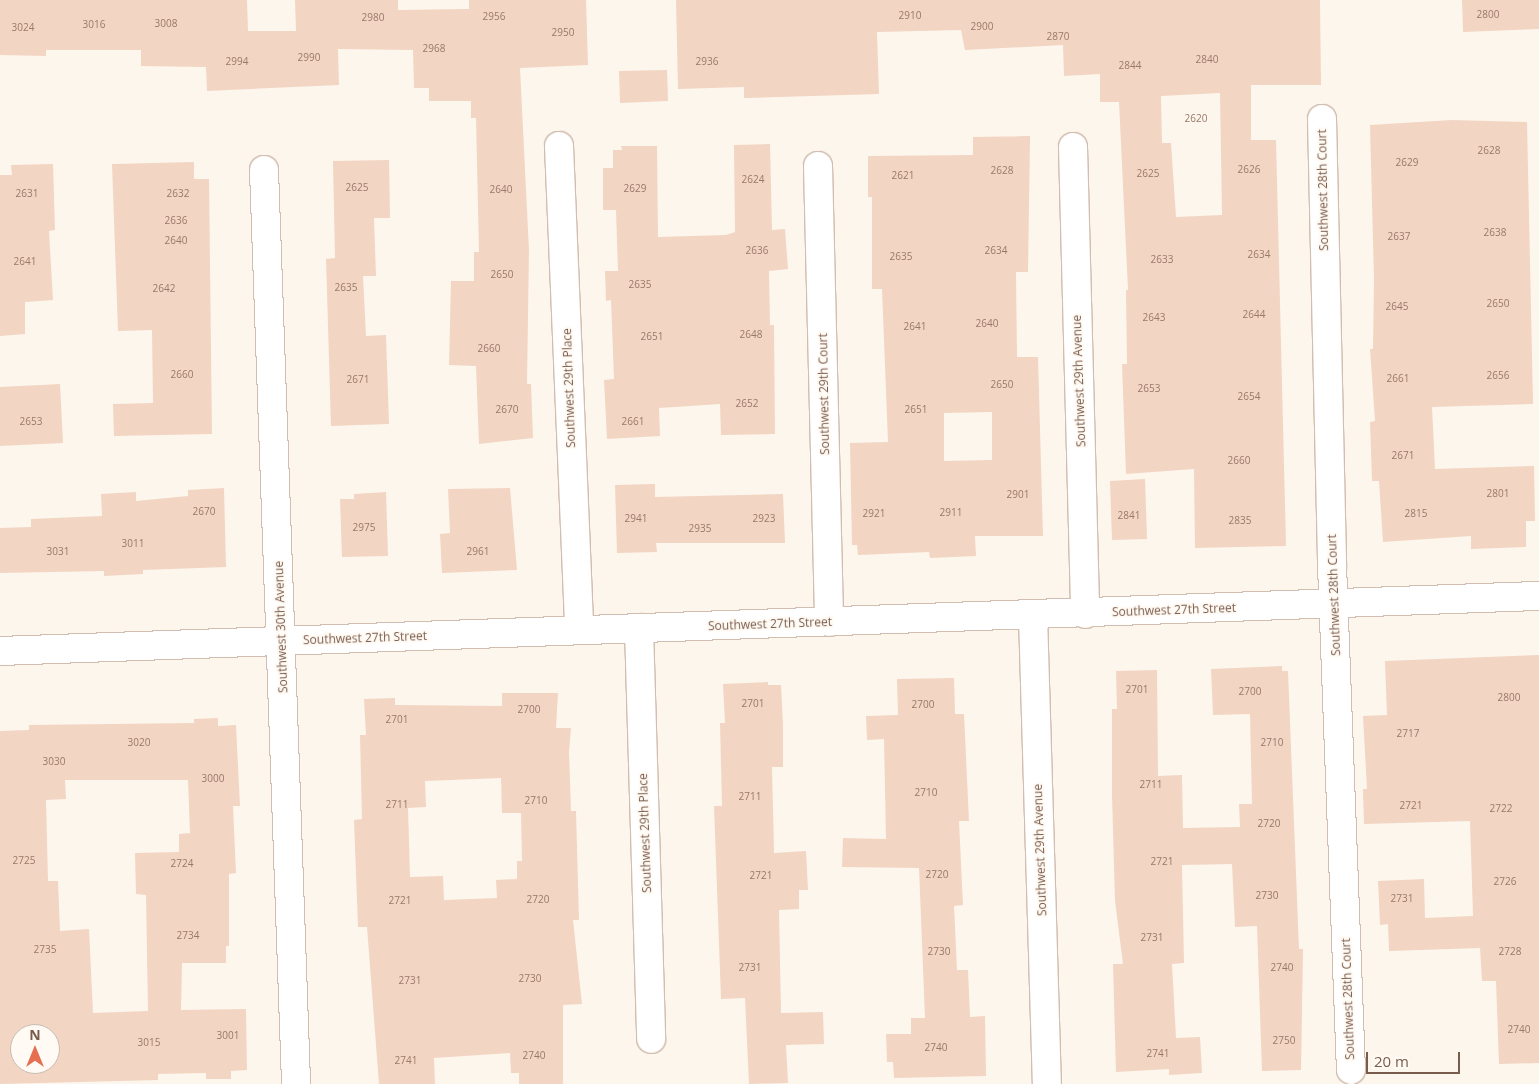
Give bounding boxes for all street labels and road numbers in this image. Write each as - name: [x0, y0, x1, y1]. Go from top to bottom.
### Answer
- street label: Southwest 28th Court: [1315, 129, 1331, 251]
- street label: Southwest 29th Avenue: [1069, 315, 1089, 447]
- street label: Southwest 29th Place: [560, 328, 578, 448]
- street label: Southwest 29th Court: [816, 333, 832, 455]
- street label: Southwest 28th Court: [1325, 534, 1343, 656]
- street label: Southwest 30th Avenue: [271, 561, 291, 693]
- street label: Southwest 27th Street: [1112, 601, 1236, 619]
- street label: Southwest 27th Street: [708, 615, 832, 633]
- street label: Southwest 27th Street: [303, 629, 427, 647]
- street label: Southwest 29th Place: [636, 773, 654, 893]
- street label: Southwest 29th Avenue: [1030, 784, 1050, 916]
- street label: Southwest 28th Court: [1339, 938, 1357, 1060]

